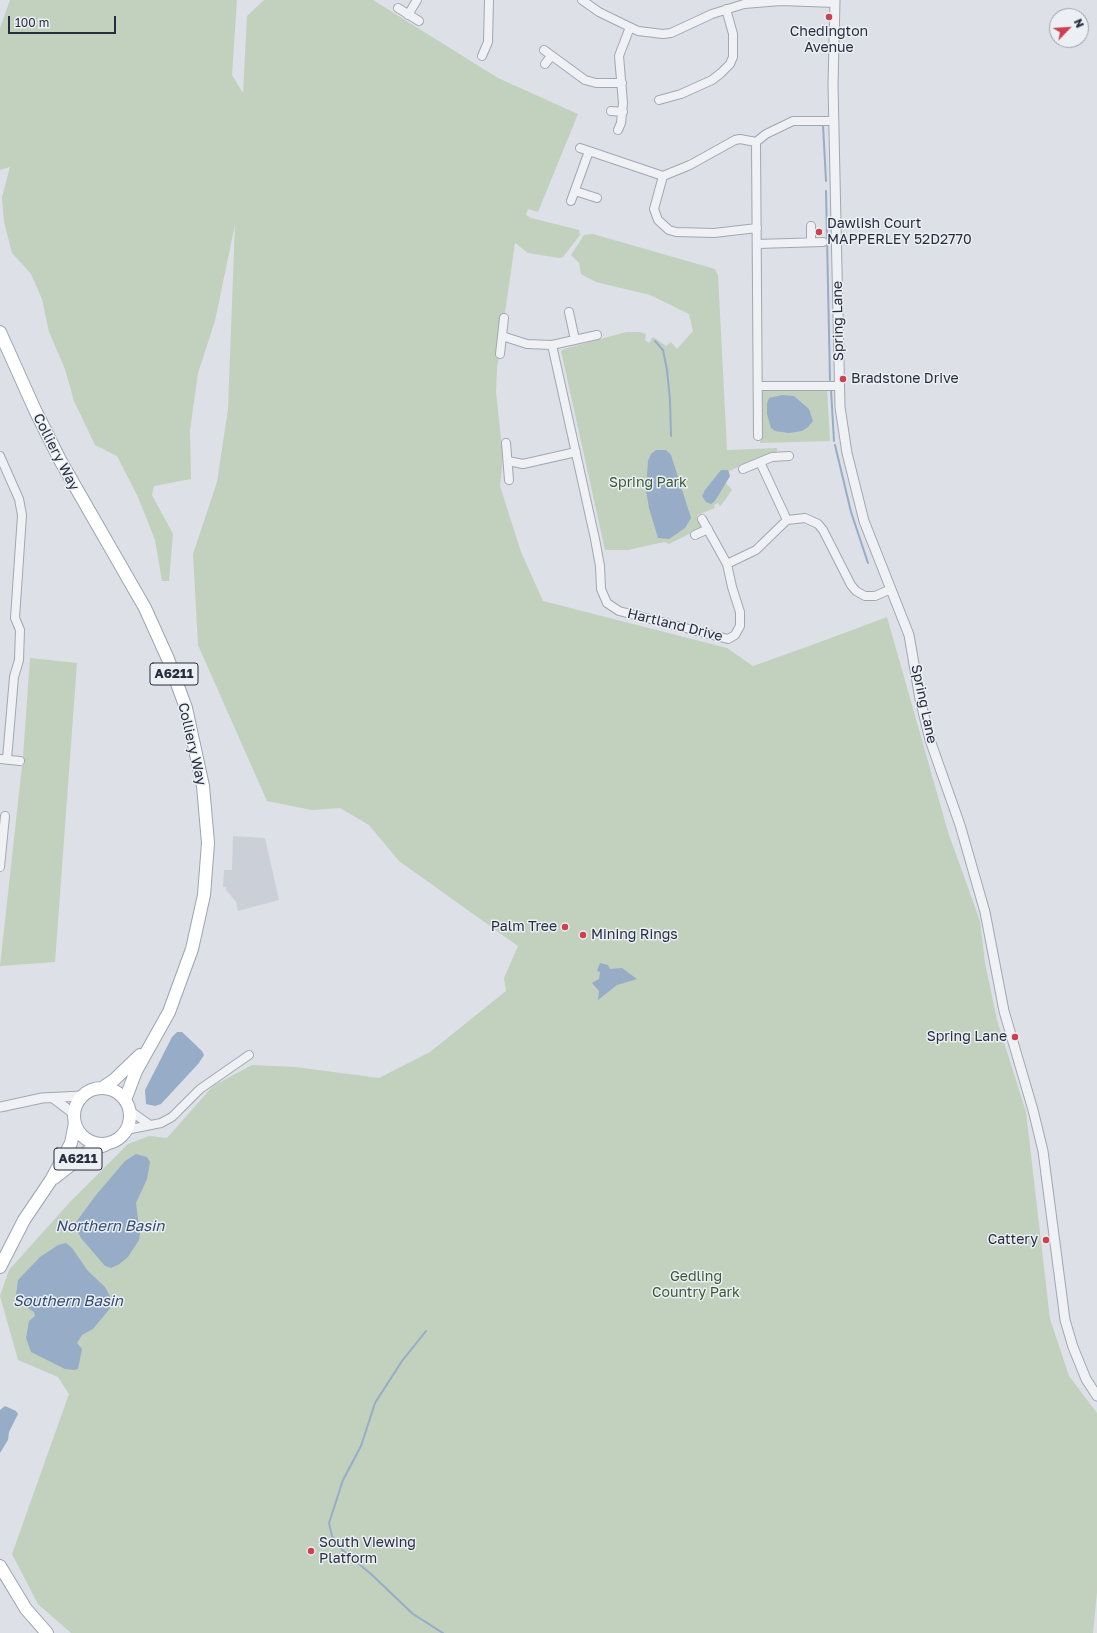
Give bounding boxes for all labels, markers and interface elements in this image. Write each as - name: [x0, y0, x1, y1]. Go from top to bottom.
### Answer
- scale bar: [10, 8, 118, 34]
- north arrow: [1049, 8, 1089, 48]
- marker: Chedington Avenue: [824, 12, 834, 22]
- text: 100 m: [15, 15, 49, 30]
- text: N: [1072, 17, 1087, 30]
- place label: Chedington Avenue: [790, 24, 868, 56]
- place label: Dawlish Court MAPPERLEY 52D2770: [827, 216, 972, 248]
- marker: Dawlish Court MAPPERLEY 52D2770: [814, 227, 824, 237]
- street label: Spring Lane: [829, 281, 847, 361]
- place label: Bradstone Drive: [851, 371, 959, 387]
- marker: Bradstone Drive: [838, 374, 848, 384]
- street label: Colliery Way: [29, 411, 83, 493]
- park label: Spring Park: [609, 475, 687, 491]
- street label: Hartland Drive: [626, 605, 724, 645]
- road number: A6211: [150, 663, 198, 685]
- street label: Spring Lane: [907, 663, 941, 745]
- street label: Colliery Way: [174, 701, 210, 787]
- place label: Palm Tree: [491, 919, 557, 935]
- marker: Palm Tree: [560, 922, 570, 932]
- place label: Mining Rings: [591, 927, 678, 943]
- marker: Mining Rings: [578, 930, 588, 940]
- place label: Spring Lane: [927, 1029, 1007, 1045]
- marker: Spring Lane: [1010, 1032, 1020, 1042]
- road number: A6211: [54, 1148, 102, 1170]
- water label: Northern Basin: [55, 1217, 165, 1235]
- place label: Cattery: [988, 1232, 1038, 1248]
- marker: Cattery: [1041, 1235, 1051, 1245]
- park label: Gedling Country Park: [652, 1269, 740, 1302]
- water label: Southern Basin: [13, 1292, 123, 1310]
- place label: South Viewing Platform: [319, 1535, 416, 1568]
- marker: South Viewing Platform: [306, 1546, 316, 1556]

